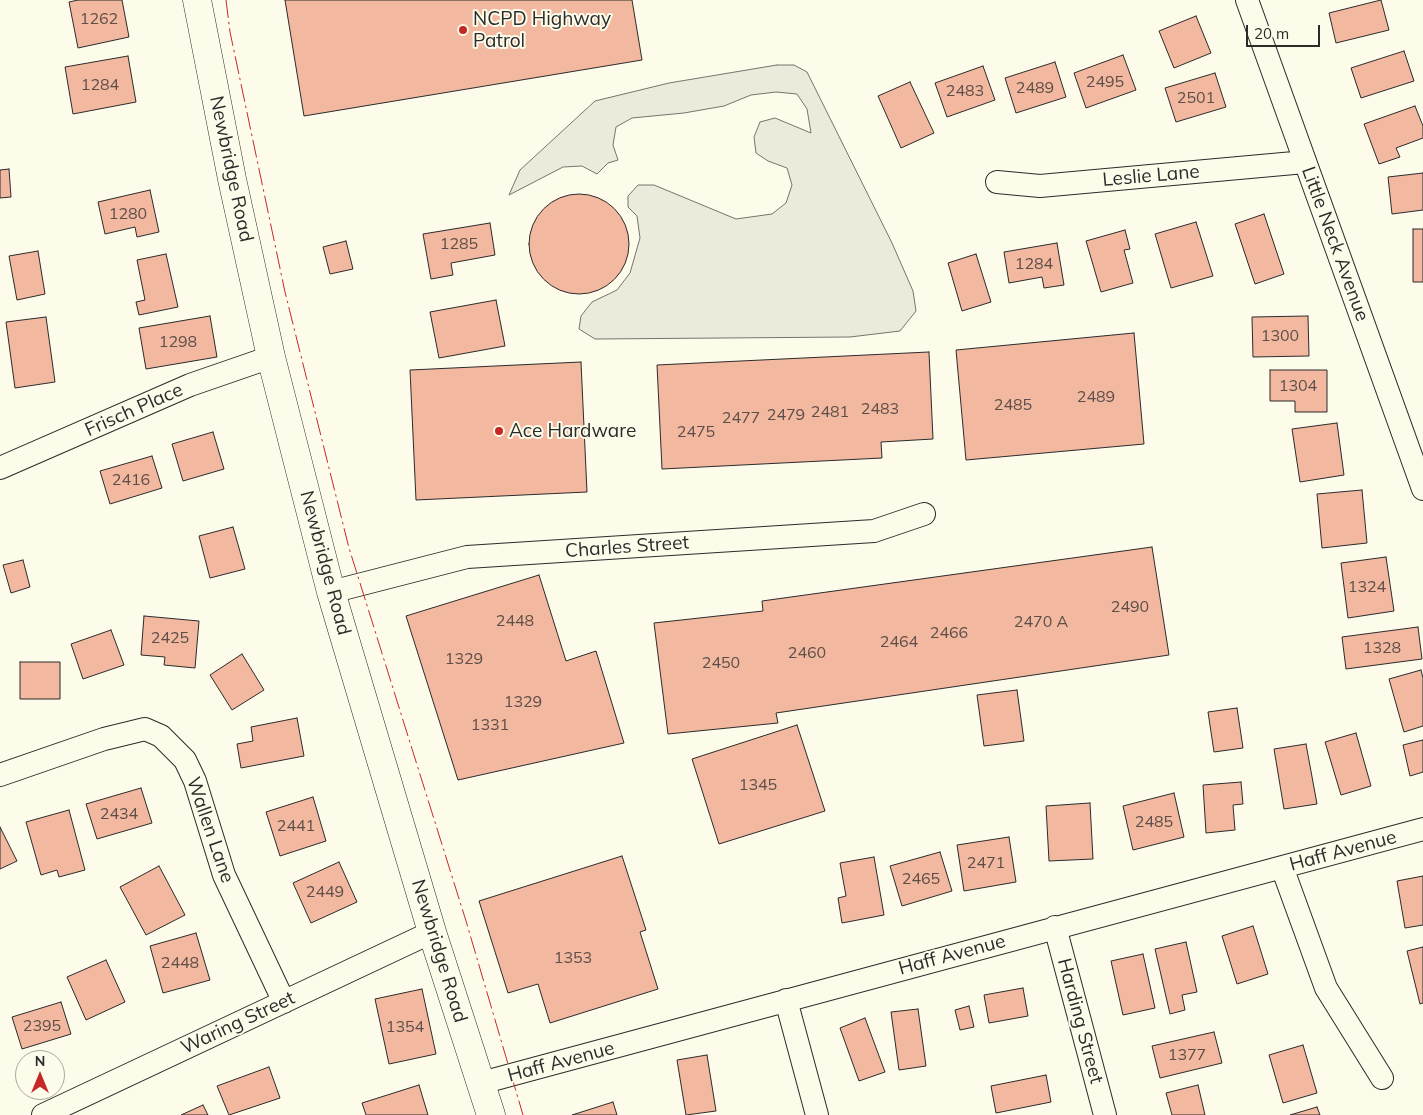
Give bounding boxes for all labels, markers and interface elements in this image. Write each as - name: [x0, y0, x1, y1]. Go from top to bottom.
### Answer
- place label: NCPD Highway Patrol: [473, 8, 611, 52]
- house number: 1262: [80, 9, 118, 29]
- scale bar: [1248, 15, 1322, 47]
- marker: NCPD Highway Patrol: [457, 24, 469, 36]
- text: 20 m: [1254, 24, 1289, 43]
- house number: 2495: [1086, 72, 1124, 92]
- house number: 1284: [81, 75, 119, 95]
- house number: 2489: [1016, 78, 1054, 98]
- house number: 2483: [946, 81, 984, 101]
- house number: 2501: [1177, 88, 1215, 108]
- street label: Newbridge Road: [204, 94, 258, 244]
- street label: Leslie Lane: [1101, 160, 1201, 192]
- street label: Little Neck Avenue: [1296, 164, 1374, 324]
- house number: 1280: [109, 204, 147, 224]
- house number: 1285: [440, 234, 478, 254]
- house number: 1284: [1015, 254, 1053, 274]
- house number: 1300: [1261, 326, 1299, 346]
- house number: 1298: [159, 332, 197, 352]
- house number: 1304: [1279, 376, 1317, 396]
- street label: Frisch Place: [82, 378, 186, 442]
- house number: 2489: [1077, 387, 1115, 407]
- house number: 2485: [994, 395, 1032, 415]
- house number: 2483: [861, 399, 899, 419]
- house number: 2481: [811, 402, 849, 422]
- house number: 2479: [767, 405, 805, 425]
- house number: 2477: [722, 408, 760, 428]
- place label: Ace Hardware: [509, 420, 636, 442]
- house number: 2475: [677, 422, 715, 442]
- marker: Ace Hardware: [493, 425, 505, 437]
- house number: 2416: [112, 470, 150, 490]
- street label: Newbridge Road: [295, 488, 355, 638]
- street label: Charles Street: [564, 531, 690, 563]
- house number: 1324: [1348, 577, 1386, 597]
- house number: 2490: [1111, 597, 1149, 617]
- house number: 2448: [496, 611, 534, 631]
- house number: 2470 A: [1014, 612, 1068, 632]
- house number: 2466: [930, 623, 968, 643]
- house number: 2425: [151, 628, 189, 648]
- house number: 2464: [880, 632, 918, 652]
- house number: 1328: [1363, 638, 1401, 658]
- house number: 2460: [788, 643, 826, 663]
- house number: 1329: [445, 649, 483, 669]
- house number: 2450: [702, 653, 740, 673]
- house number: 1329: [504, 692, 542, 712]
- house number: 1331: [471, 715, 509, 735]
- street label: Wallen Lane: [181, 774, 239, 886]
- house number: 1345: [739, 775, 777, 795]
- house number: 2434: [100, 804, 138, 824]
- house number: 2485: [1135, 812, 1173, 832]
- house number: 2441: [277, 816, 315, 836]
- street label: Haff Avenue: [1287, 826, 1399, 876]
- house number: 2471: [967, 853, 1005, 873]
- house number: 2465: [902, 869, 940, 889]
- street label: Newbridge Road: [406, 877, 472, 1025]
- house number: 2449: [306, 882, 344, 902]
- street label: Haff Avenue: [896, 930, 1008, 980]
- house number: 1353: [554, 948, 592, 968]
- house number: 2448: [161, 953, 199, 973]
- street label: Harding Street: [1052, 956, 1108, 1086]
- street label: Waring Street: [177, 987, 299, 1059]
- house number: 2395: [23, 1016, 61, 1036]
- house number: 1354: [386, 1017, 424, 1037]
- street label: Haff Avenue: [505, 1037, 617, 1087]
- house number: 1377: [1168, 1045, 1206, 1065]
- north arrow: [15, 1050, 65, 1100]
- text: N: [35, 1052, 45, 1070]

